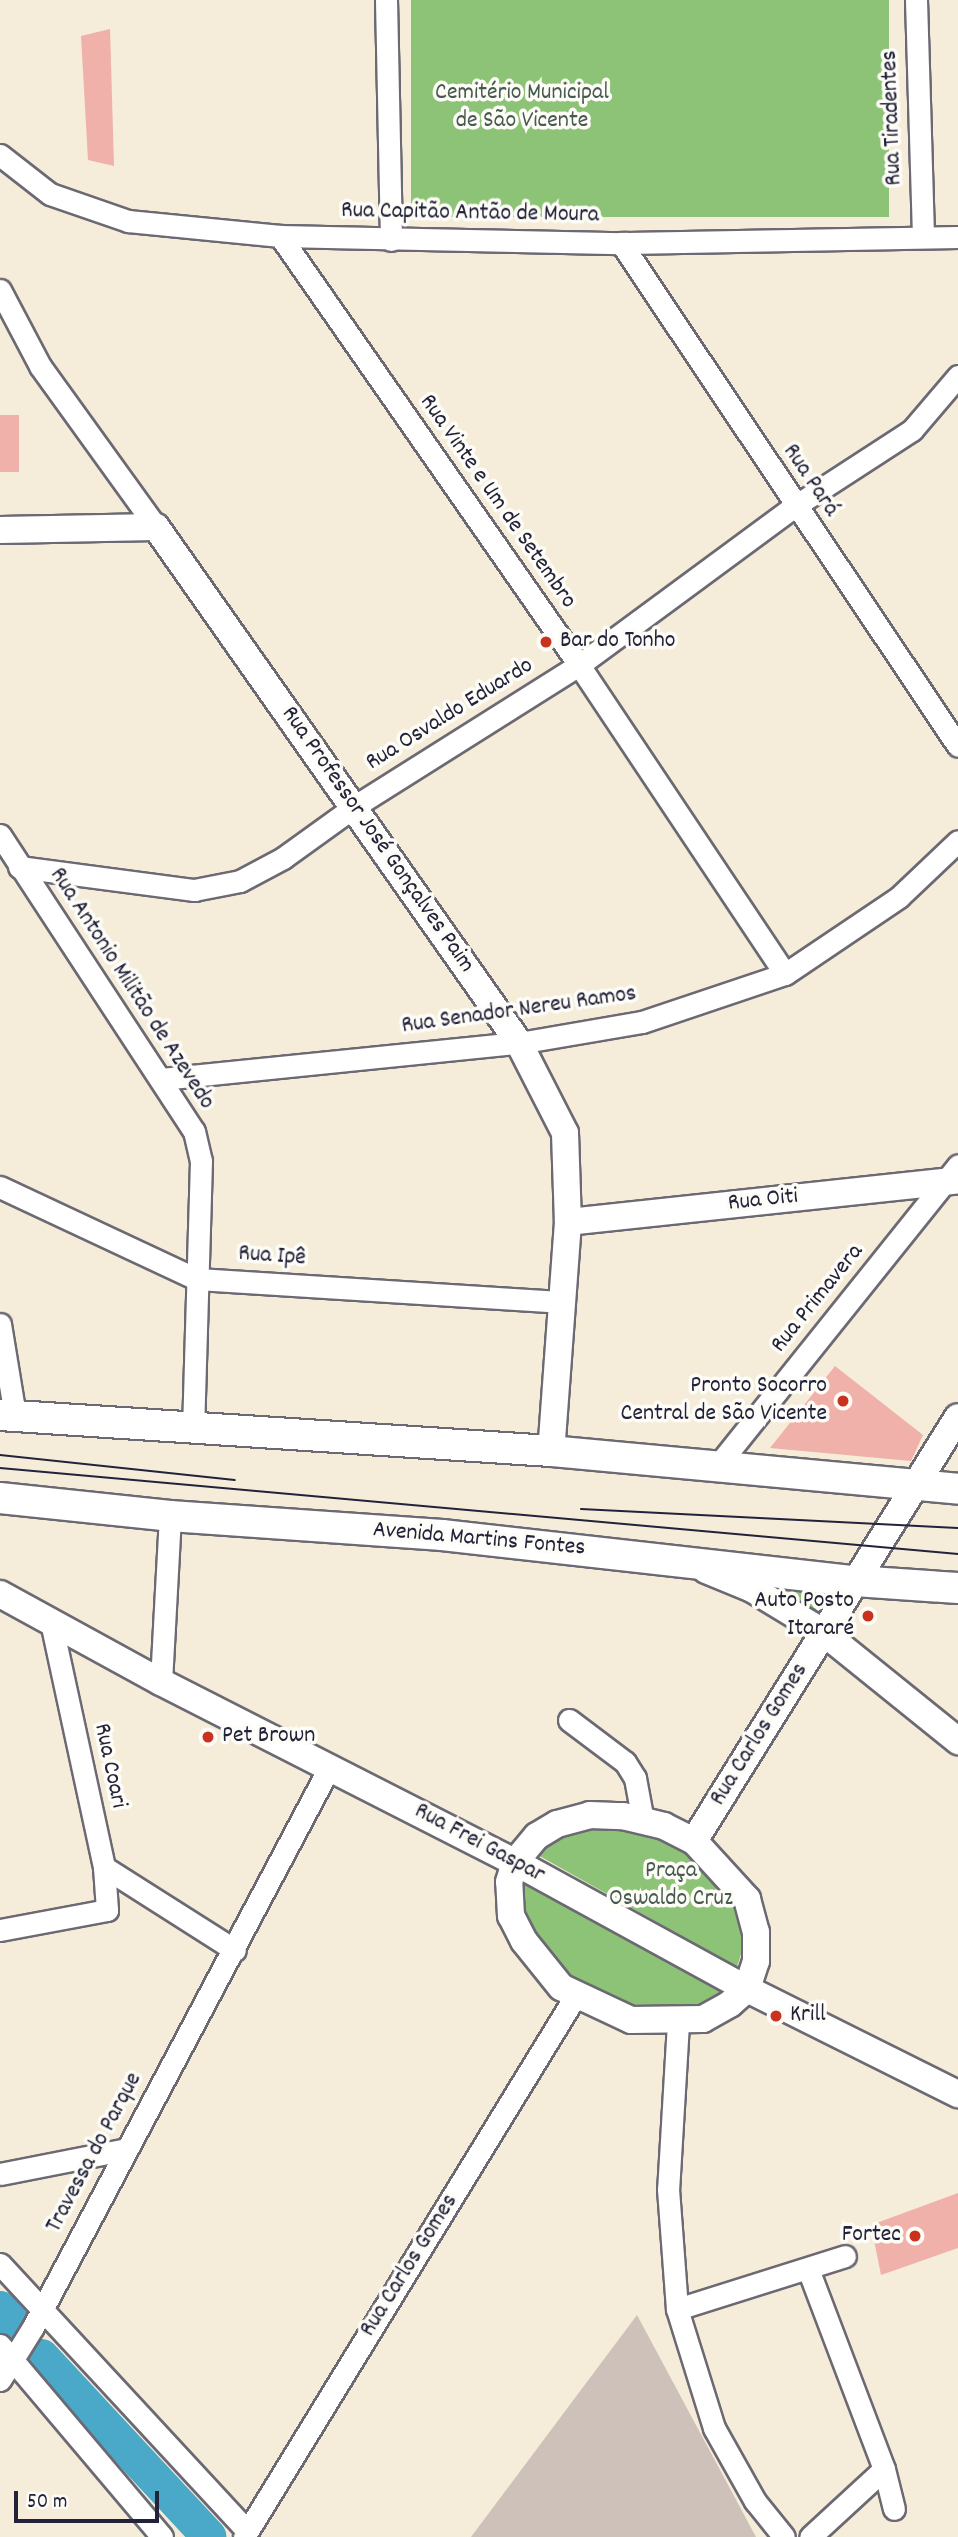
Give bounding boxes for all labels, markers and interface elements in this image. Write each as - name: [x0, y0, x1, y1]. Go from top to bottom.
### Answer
- street label: Rua Tiradentes: [876, 50, 910, 186]
- park label: Cemitério Municipal de São Vicente: [435, 80, 609, 136]
- street label: Rua Capitão Antão de Moura: [341, 197, 599, 231]
- street label: Rua Vinte e Um de Setembro: [412, 389, 582, 615]
- street label: Rua Pará: [775, 439, 845, 523]
- place label: Bar do Tonho: [560, 628, 675, 656]
- marker: Bar do Tonho: [538, 634, 554, 650]
- street label: Rua Osvaldo Eduardo: [361, 652, 539, 778]
- street label: Rua Professor José Gonçalves Paim: [274, 701, 480, 979]
- street label: Rua Antonio Militão de Azevedo: [42, 863, 220, 1115]
- street label: Rua Senador Nereu Ramos: [400, 980, 638, 1042]
- street label: Rua Oiti: [727, 1183, 799, 1219]
- street label: Rua Primavera: [765, 1239, 871, 1359]
- street label: Rua Ipê: [237, 1240, 307, 1274]
- place label: Pronto Socorro Central de São Vicente: [621, 1373, 827, 1429]
- marker: Pronto Socorro Central de São Vicente: [833, 1391, 853, 1411]
- street label: Avenida Martins Fontes: [371, 1516, 587, 1564]
- place label: Auto Posto Itararé: [754, 1588, 854, 1644]
- marker: Auto Posto Itararé: [860, 1608, 876, 1624]
- street label: Rua Carlos Gomes: [705, 1658, 815, 1812]
- street label: Rua Coari: [86, 1721, 132, 1811]
- place label: Pet Brown: [222, 1723, 315, 1751]
- marker: Pet Brown: [200, 1729, 216, 1745]
- street label: Rua Frei Gaspar: [409, 1798, 549, 1890]
- park label: Praça Oswaldo Cruz: [609, 1858, 733, 1914]
- place label: Krill: [790, 2002, 826, 2030]
- marker: Krill: [768, 2008, 784, 2024]
- street label: Travessa do Parque: [41, 2068, 149, 2238]
- street label: Rua Carlos Gomes: [355, 2189, 465, 2343]
- place label: Fortec: [842, 2222, 901, 2250]
- marker: Fortec: [907, 2228, 923, 2244]
- scale bar: [18, 2478, 163, 2522]
- text: 50 m: [27, 2488, 67, 2518]

